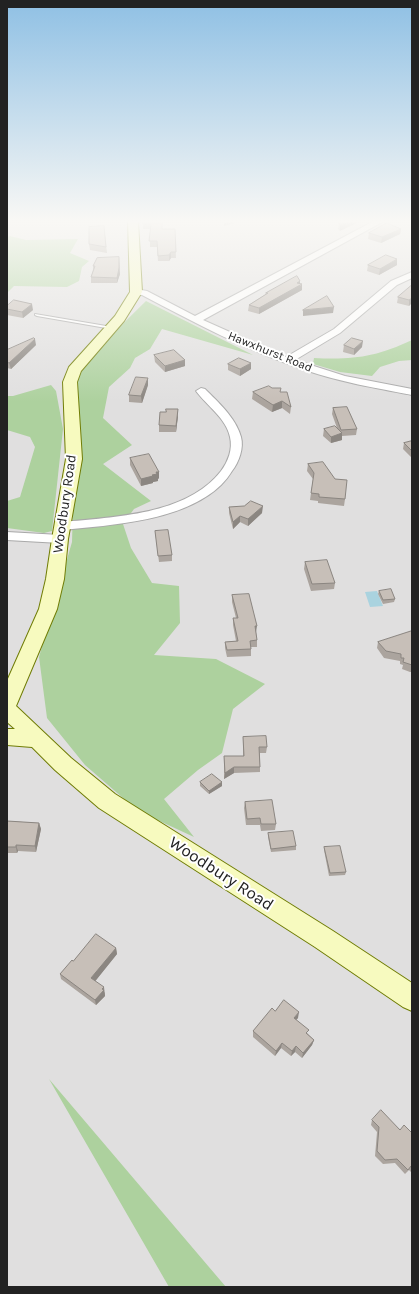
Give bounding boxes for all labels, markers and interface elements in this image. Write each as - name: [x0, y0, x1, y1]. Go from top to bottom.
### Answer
- street label: Hawxhurst Road: [226, 329, 314, 375]
- street label: Woodbury Road: [50, 454, 80, 554]
- street label: Woodbury Road: [165, 833, 277, 915]

